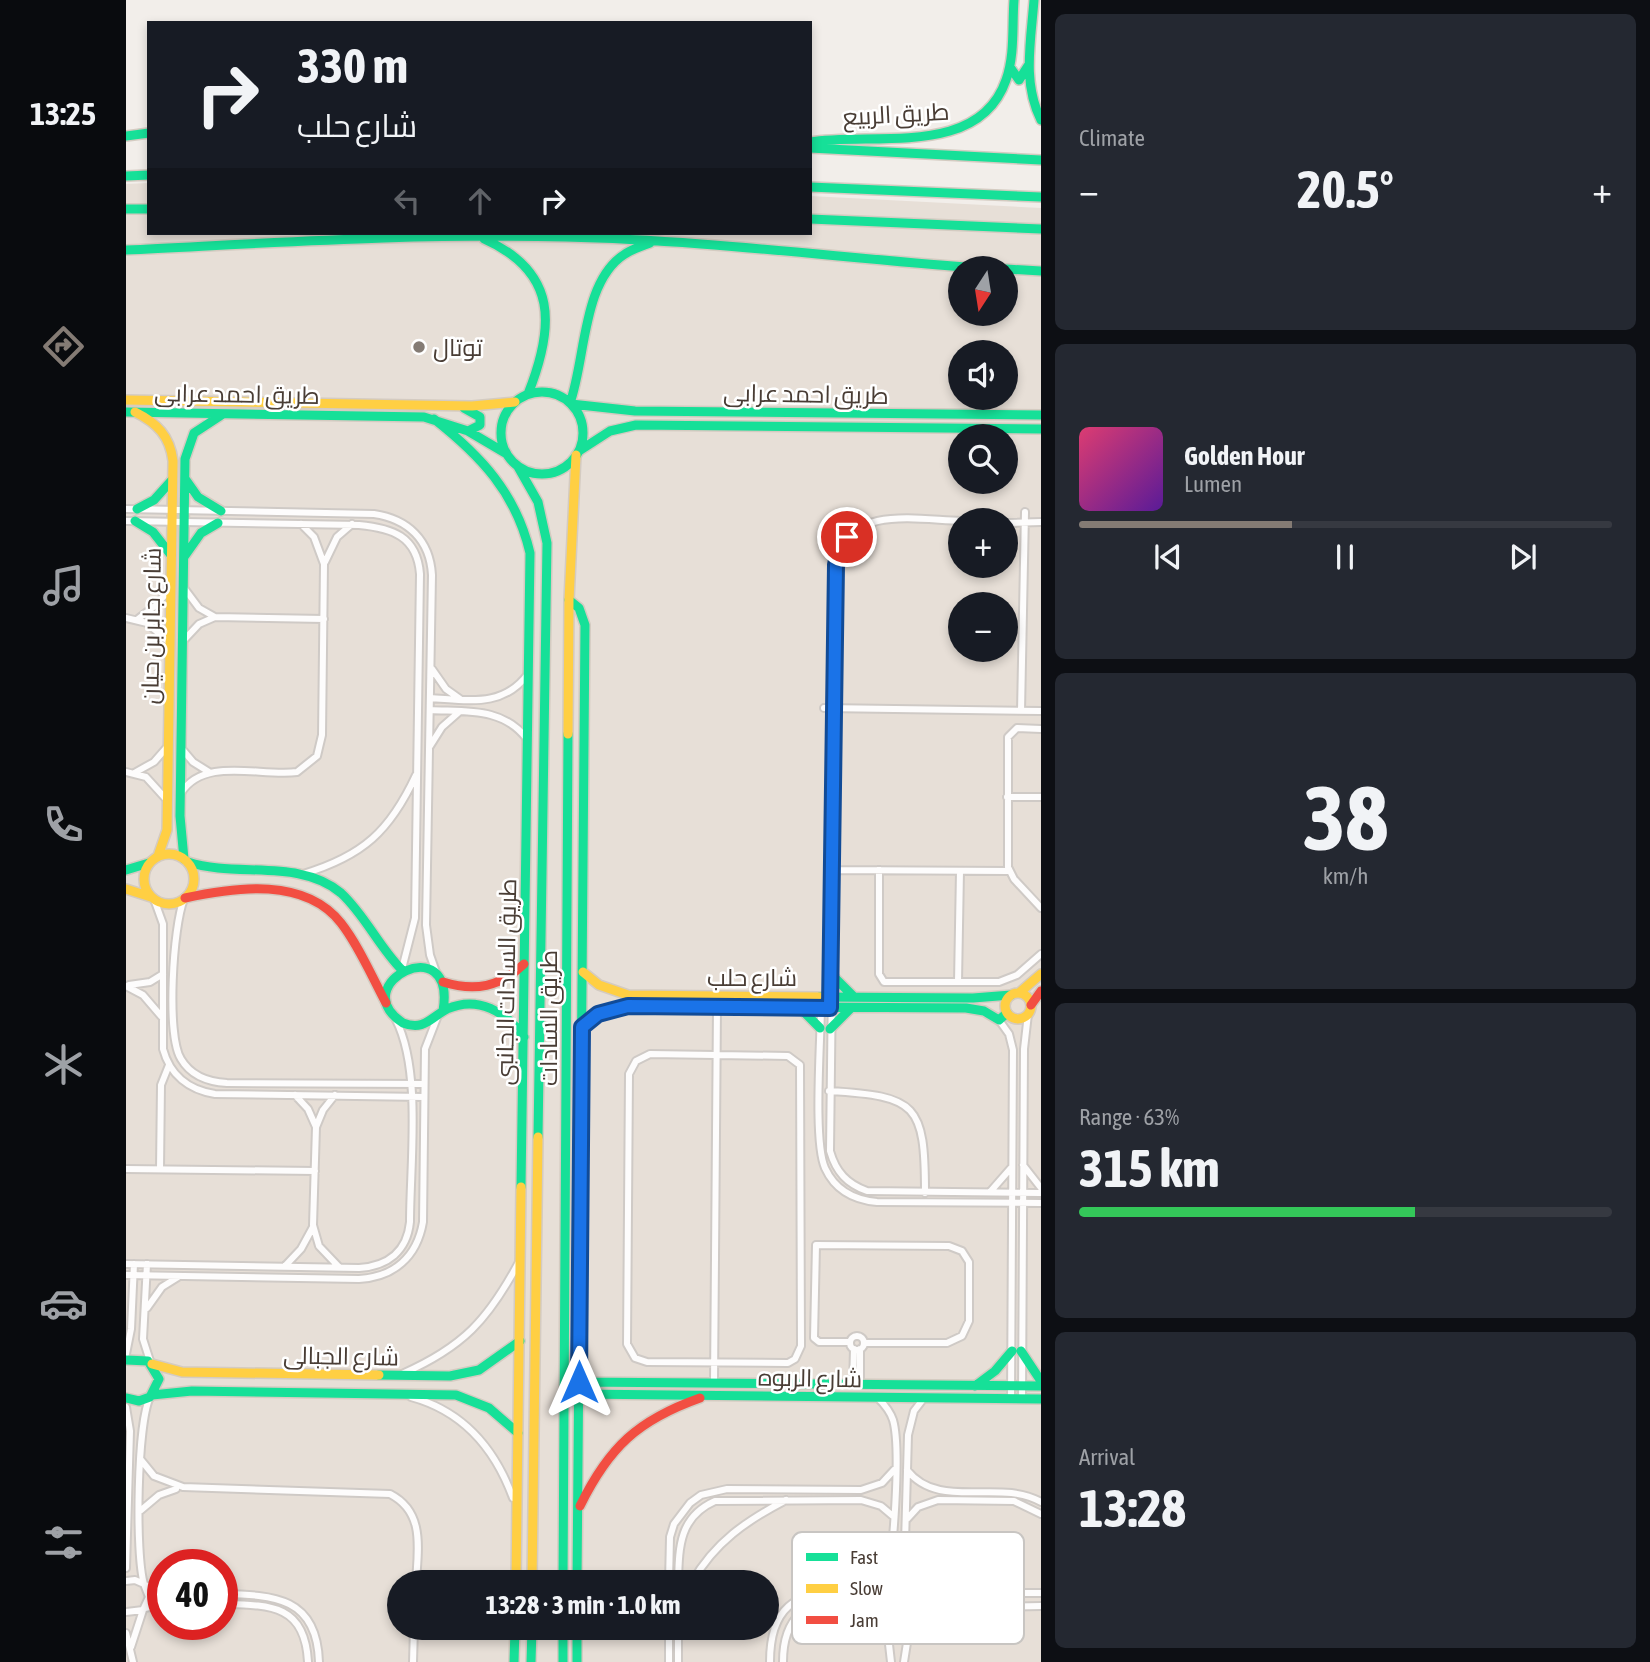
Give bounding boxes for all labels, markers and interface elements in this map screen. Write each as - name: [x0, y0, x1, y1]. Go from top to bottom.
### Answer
- text: 330 m: [297, 37, 408, 93]
- icon: right: [182, 49, 273, 140]
- text: 13:25: [30, 95, 96, 132]
- street label: طريق الربيع: [842, 98, 950, 133]
- text: شارع حلب: [297, 107, 417, 144]
- text: Climate: [1079, 125, 1145, 151]
- text: 20.5°: [1297, 159, 1394, 219]
- text: −: [1079, 168, 1099, 211]
- text: +: [1592, 168, 1612, 211]
- icon: left: [388, 182, 426, 220]
- icon: ahead: [461, 182, 499, 220]
- icon: right: [534, 182, 572, 220]
- north arrow: [948, 256, 1018, 326]
- map controls: [948, 256, 1018, 662]
- icon: directions: [39, 322, 88, 371]
- place label: توتال: [433, 334, 483, 362]
- marker: توتال: [411, 339, 427, 355]
- button: sound: [948, 340, 1018, 410]
- street label: طريق احمد عرابى: [154, 379, 320, 411]
- street label: طريق احمد عرابى: [723, 379, 889, 411]
- button: search: [948, 424, 1018, 494]
- text: Golden Hour: [1184, 441, 1304, 471]
- text: Lumen: [1184, 471, 1242, 497]
- pin: [817, 507, 877, 567]
- button: +: [948, 508, 1018, 578]
- icon: arrive: [828, 518, 866, 556]
- icon: previous: [1149, 538, 1187, 576]
- icon: pause: [1326, 538, 1364, 576]
- icon: next: [1504, 538, 1542, 576]
- street label: شارع جابر بن حيان: [136, 547, 169, 705]
- icon: music: [39, 561, 88, 610]
- button: −: [948, 592, 1018, 662]
- text: 38: [1303, 765, 1388, 869]
- icon: phone: [39, 800, 88, 849]
- text: km/h: [1323, 863, 1368, 889]
- street label: طريق السادات الجانبى: [491, 878, 523, 1086]
- street label: طريق السادات: [535, 950, 564, 1086]
- street label: شارع حلب: [707, 964, 797, 994]
- icon: climate: [39, 1040, 88, 1089]
- text: Range · 63%: [1079, 1104, 1179, 1130]
- text: 315 km: [1079, 1138, 1220, 1198]
- icon: car: [39, 1279, 88, 1328]
- street label: شارع الجبالى: [283, 1341, 399, 1374]
- position arrow: [542, 1345, 616, 1419]
- street label: شارع الربوه: [758, 1364, 862, 1395]
- text: Arrival: [1079, 1444, 1135, 1470]
- text: 13:28: [1079, 1478, 1186, 1538]
- icon: filters: [39, 1518, 88, 1567]
- legend: [792, 1532, 1024, 1644]
- text: Fast: [850, 1546, 878, 1568]
- speed limit sign: 40: [147, 1549, 238, 1640]
- text: Slow: [850, 1577, 884, 1599]
- text: 13:28 · 3 min · 1.0 km: [486, 1590, 680, 1620]
- text: Jam: [850, 1609, 879, 1631]

